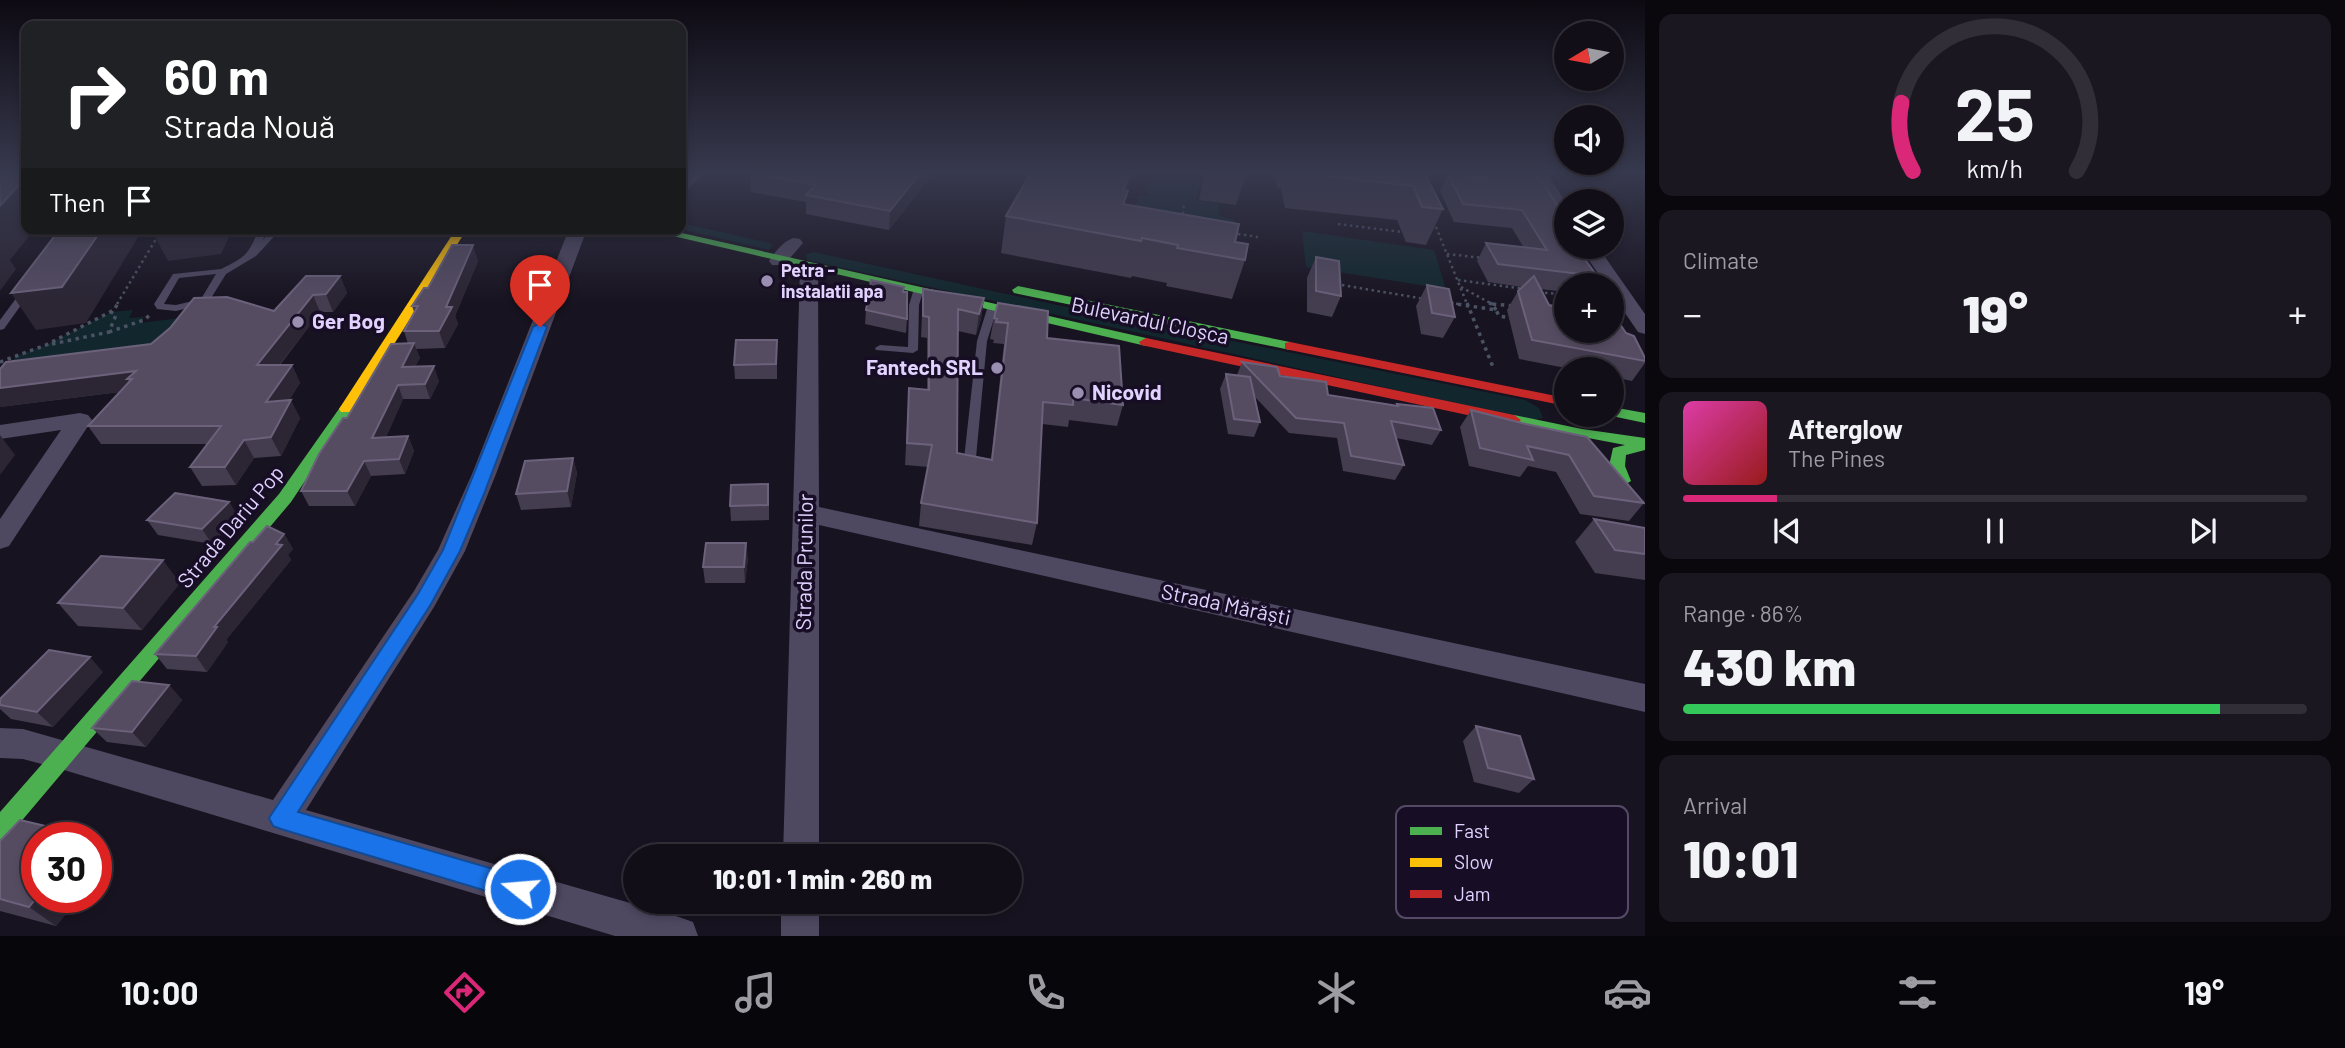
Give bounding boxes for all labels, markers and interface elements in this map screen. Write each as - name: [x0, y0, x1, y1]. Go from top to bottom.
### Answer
- north arrow: [1554, 21, 1624, 91]
- map controls: [1554, 21, 1624, 427]
- text: 60 m: [164, 46, 269, 105]
- icon: right: [49, 49, 140, 140]
- text: 25: [1955, 68, 2035, 156]
- button: sound: [1554, 105, 1624, 175]
- text: Strada Nouă: [164, 106, 335, 144]
- text: km/h: [1967, 153, 2023, 183]
- icon: arrive: [120, 182, 158, 220]
- text: Then: [49, 186, 106, 217]
- button: layers: [1554, 189, 1624, 259]
- text: Climate: [1683, 246, 1759, 274]
- pin: [510, 255, 570, 327]
- place label: Petra - instalatii apa: [781, 259, 883, 302]
- icon: arrive: [521, 266, 559, 304]
- marker: Petra - instalatii apa: [759, 273, 775, 289]
- button: +: [1554, 273, 1624, 343]
- text: 19°: [1962, 281, 2028, 343]
- text: −: [1683, 290, 1702, 336]
- text: +: [2288, 290, 2307, 336]
- street label: Bulevardul Cloșca: [1069, 291, 1231, 348]
- place label: Ger Bog: [312, 308, 385, 333]
- marker: Ger Bog: [290, 314, 306, 330]
- place label: Fantech SRL: [866, 354, 983, 379]
- button: −: [1554, 357, 1624, 427]
- marker: Fantech SRL: [989, 360, 1005, 376]
- place label: Nicovid: [1092, 379, 1162, 404]
- marker: Nicovid: [1070, 385, 1086, 401]
- text: Afterglow: [1788, 413, 1903, 444]
- text: The Pines: [1788, 444, 1885, 472]
- street label: Strada Dariu Pop: [171, 460, 288, 592]
- street label: Strada Prunilor: [790, 493, 817, 630]
- icon: previous: [1768, 512, 1806, 550]
- icon: pause: [1976, 512, 2014, 550]
- icon: next: [2184, 512, 2222, 550]
- street label: Strada Mărăști: [1159, 578, 1293, 629]
- text: Range · 86%: [1683, 599, 1803, 627]
- text: 430 km: [1683, 634, 1856, 696]
- text: Arrival: [1683, 791, 1747, 819]
- legend: [1396, 806, 1628, 918]
- text: Fast: [1454, 819, 1490, 842]
- speed limit sign: 30: [21, 822, 112, 913]
- text: 10:01: [1683, 826, 1798, 888]
- text: Slow: [1454, 850, 1493, 873]
- position arrow: [483, 852, 557, 926]
- text: 10:01 · 1 min · 260 m: [713, 863, 932, 894]
- text: Jam: [1454, 882, 1490, 905]
- icon: directions: [440, 968, 489, 1017]
- icon: music: [731, 968, 780, 1017]
- icon: phone: [1021, 968, 1070, 1017]
- icon: climate: [1312, 968, 1361, 1017]
- icon: car: [1603, 968, 1652, 1017]
- icon: filters: [1893, 968, 1942, 1017]
- text: 10:00: [121, 973, 199, 1011]
- text: 19°: [2184, 973, 2224, 1011]

